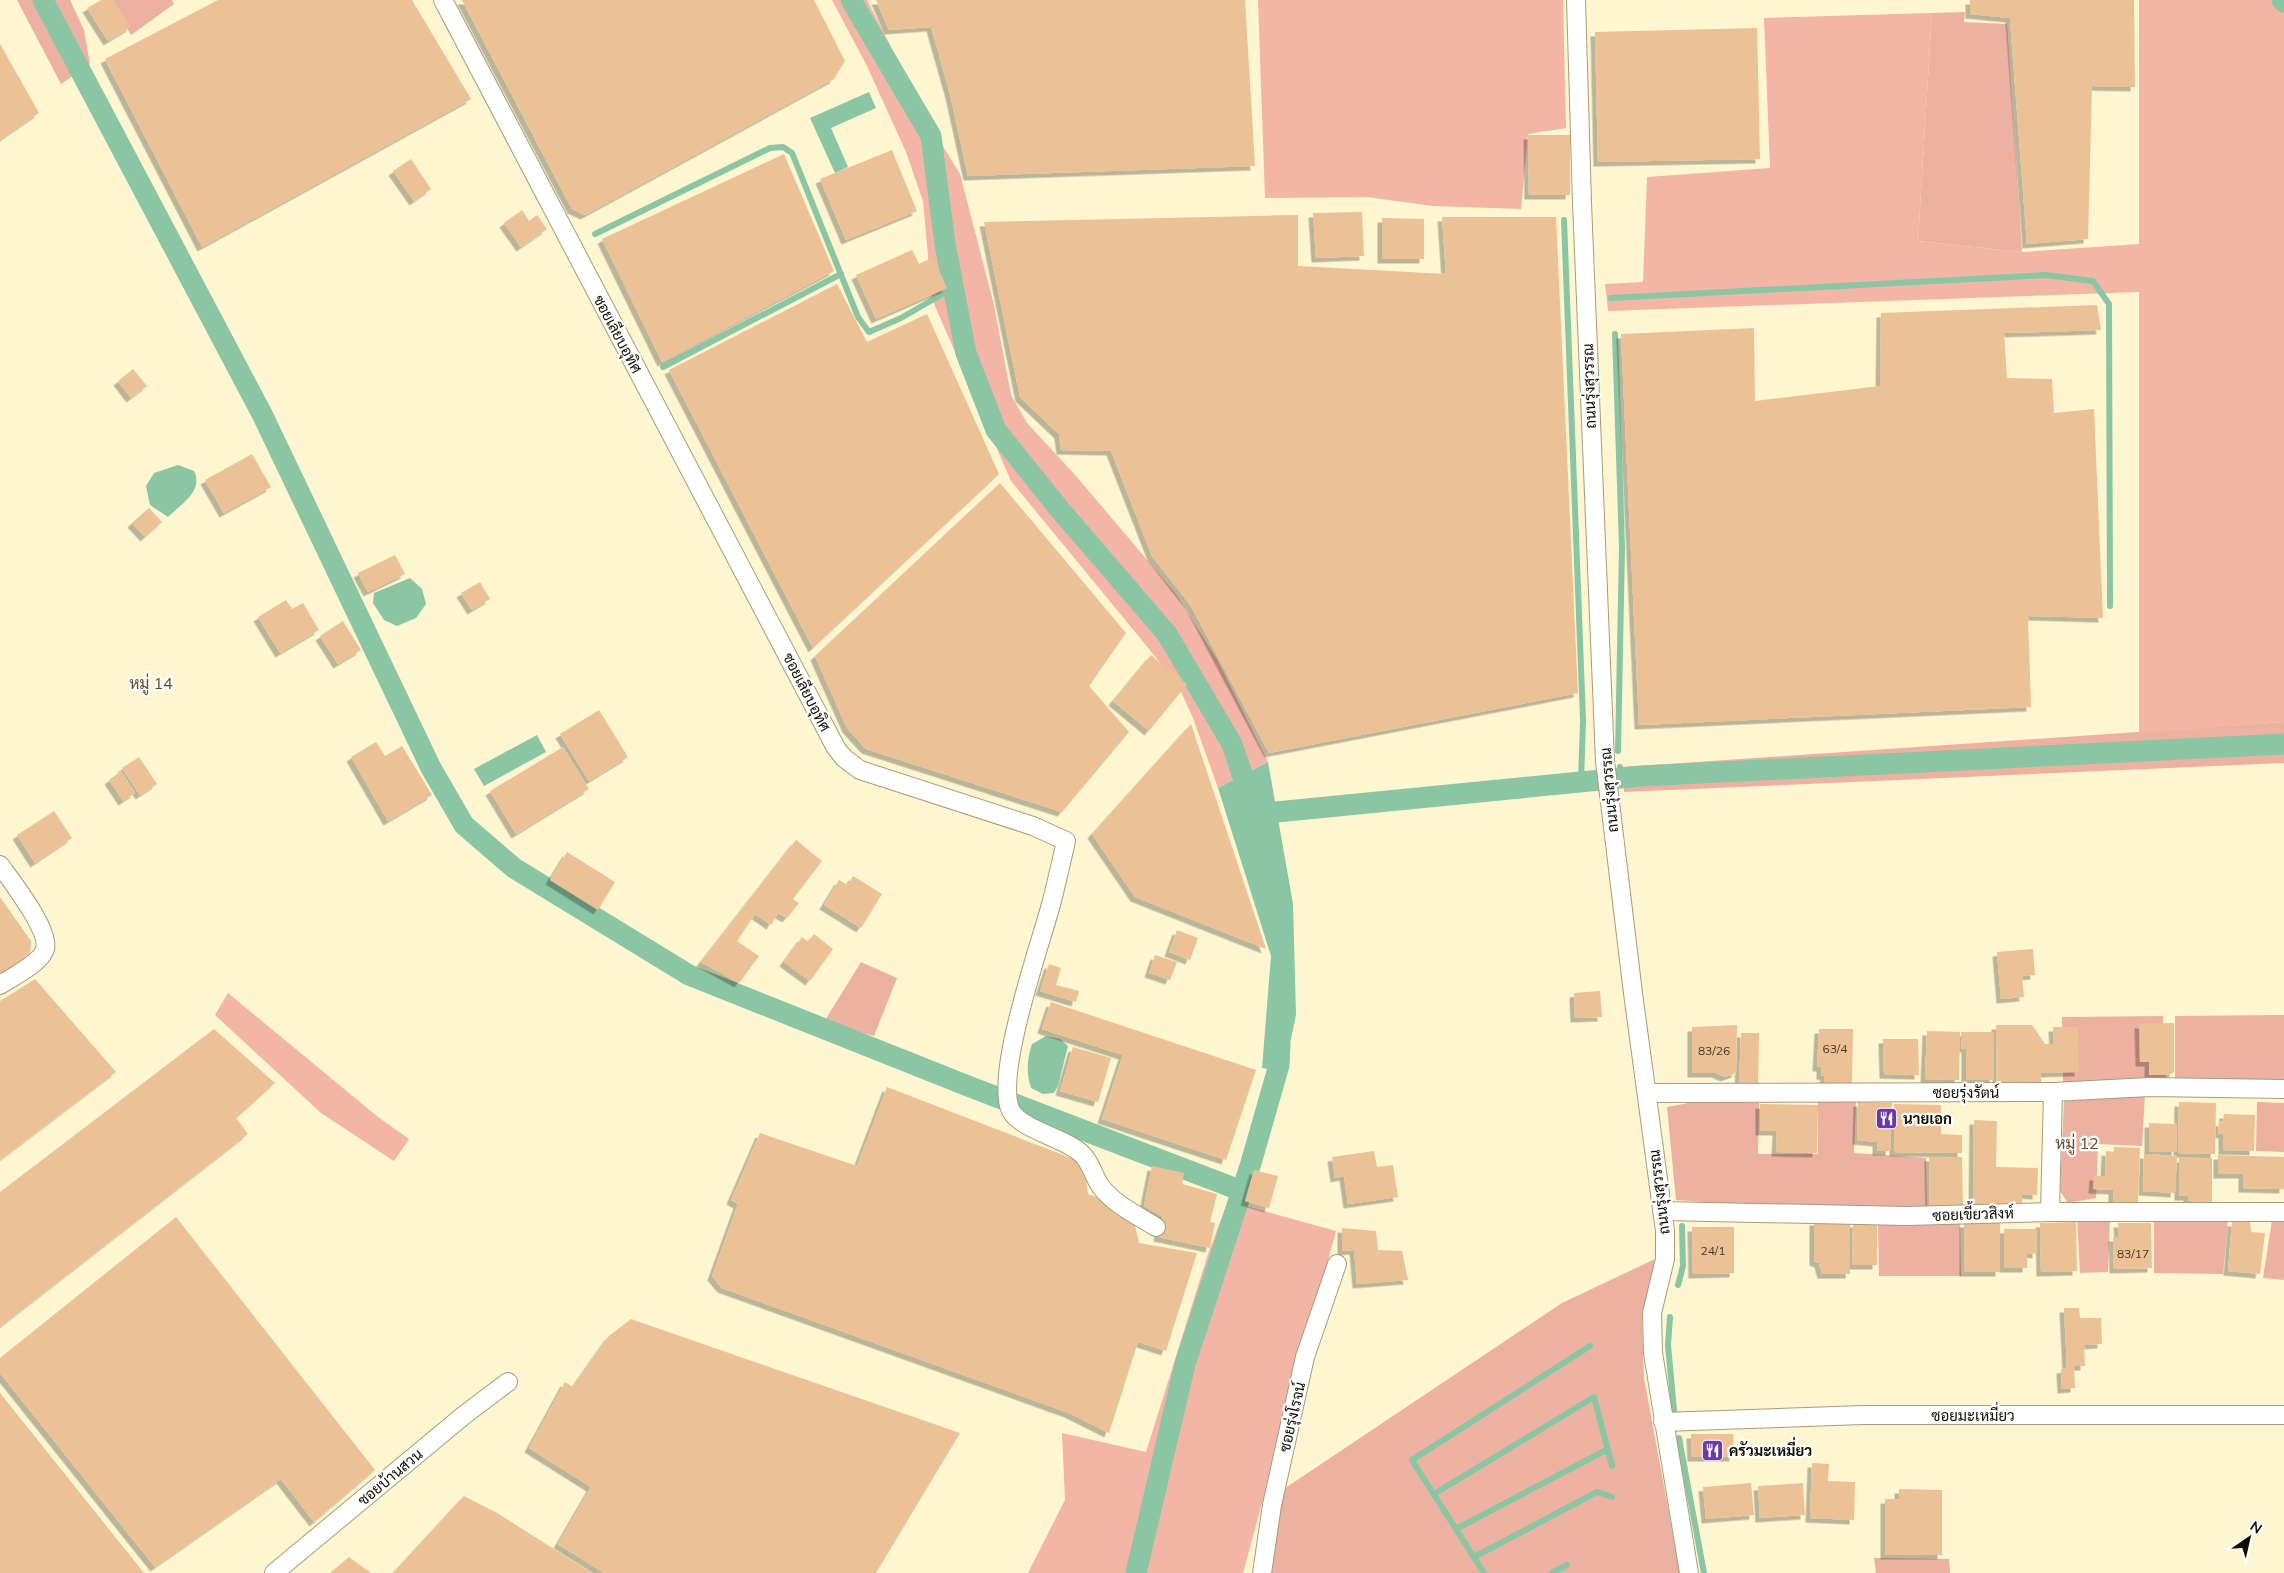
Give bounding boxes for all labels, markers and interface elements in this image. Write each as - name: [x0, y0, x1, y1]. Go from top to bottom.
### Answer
- street label: ซอยเลียบอุทิศ: [588, 292, 647, 377]
- street label: ถนนรุ่งสุวรรณ: [1578, 343, 1602, 429]
- street label: ซอยเลียบอุทิศ: [777, 649, 835, 735]
- district label: หมู่ 14: [129, 673, 173, 695]
- street label: ถนนรุ่งสุวรรณ: [1596, 747, 1624, 833]
- house number: 63/4: [1822, 1041, 1848, 1056]
- house number: 83/26: [1698, 1043, 1730, 1058]
- street label: ซอยรุ่งรัตน์: [1933, 1083, 1999, 1104]
- restaurant icon: นายเอก: [1875, 1106, 1899, 1130]
- place label: นายเอก: [1903, 1109, 1952, 1128]
- district label: หมู่ 12: [2055, 1133, 2099, 1155]
- street label: ถนนรุ่งสุวรรณ: [1644, 1148, 1676, 1235]
- street label: ซอยเขี้ยวสิงห์: [1932, 1198, 2014, 1225]
- house number: 24/1: [1700, 1243, 1726, 1258]
- house number: 83/17: [2117, 1246, 2149, 1261]
- street label: ซอยรุ่งโรจน์: [1275, 1380, 1311, 1454]
- street label: ซอยมะเหมี่ยว: [1931, 1401, 2015, 1425]
- place label: ครัวมะเหมี่ยว: [1729, 1436, 1812, 1460]
- restaurant icon: ครัวมะเหมี่ยว: [1701, 1438, 1725, 1462]
- street label: ซอยบ้านสวน: [354, 1444, 426, 1510]
- north arrow: [2224, 1513, 2274, 1563]
- text: N: [2247, 1517, 2266, 1538]

